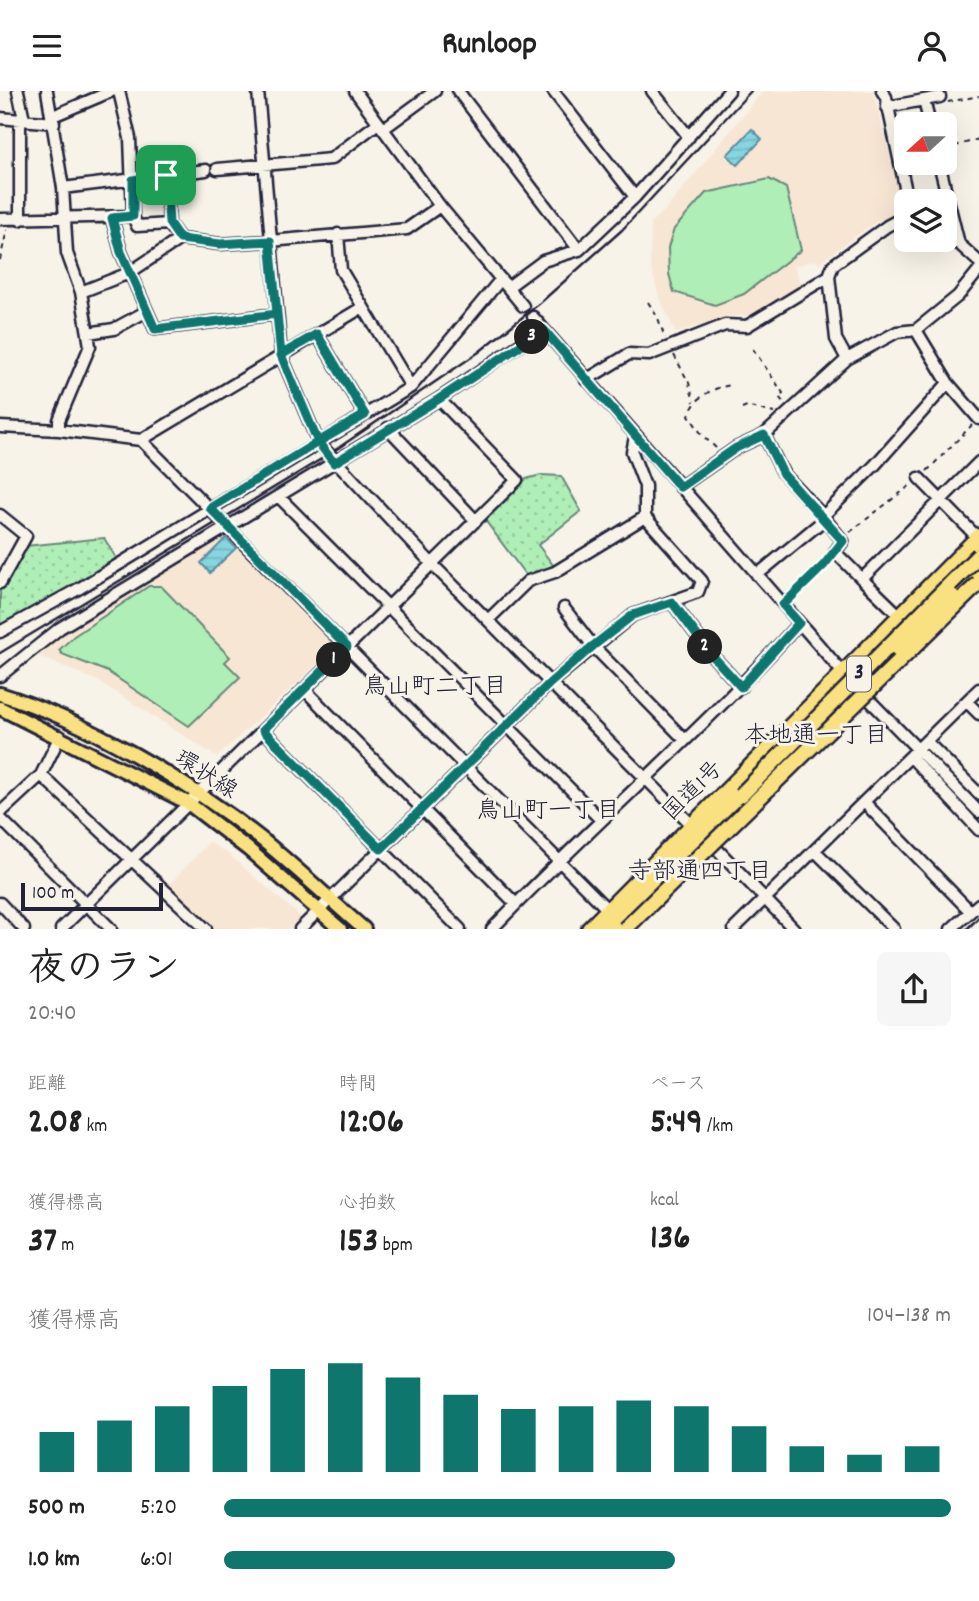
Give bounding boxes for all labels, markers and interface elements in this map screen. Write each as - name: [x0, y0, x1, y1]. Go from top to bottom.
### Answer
- text: Runloop: [442, 23, 537, 69]
- icon: menu: [28, 27, 66, 65]
- icon: person: [913, 27, 951, 65]
- north arrow: [894, 112, 957, 175]
- map controls: [894, 112, 957, 252]
- pin: [136, 145, 196, 205]
- icon: arrive: [147, 156, 185, 194]
- button: layers: [894, 189, 957, 252]
- pin: 3: [514, 320, 550, 355]
- text: 3: [527, 323, 536, 350]
- pin: 2: [688, 629, 722, 665]
- text: 2: [700, 633, 709, 660]
- pin: 1: [316, 643, 352, 677]
- text: 1: [331, 646, 336, 673]
- road number: 3: [847, 657, 871, 691]
- district label: 鳥山町二丁目: [363, 671, 507, 705]
- district label: 本地通一丁目: [744, 720, 888, 754]
- street label: 環状線: [167, 743, 243, 809]
- street label: 国道1号: [656, 754, 732, 830]
- district label: 鳥山町一丁目: [476, 795, 620, 829]
- district label: 寺部通四丁目: [628, 856, 772, 890]
- scale bar: [21, 880, 163, 912]
- text: 100 m: [32, 881, 74, 908]
- text: 夜のラン: [28, 944, 180, 999]
- button: share: [877, 952, 951, 1026]
- text: 20:40: [28, 998, 76, 1031]
- text: 距離: [28, 1072, 66, 1099]
- text: 時間: [339, 1072, 377, 1099]
- text: ペース: [650, 1072, 706, 1099]
- text: 2.08: [28, 1099, 82, 1149]
- text: 12:06: [339, 1099, 404, 1149]
- text: 5:49: [650, 1099, 703, 1149]
- text: km: [82, 1114, 107, 1141]
- text: /km: [703, 1114, 733, 1141]
- text: kcal: [650, 1188, 679, 1215]
- text: 獲得標高: [28, 1191, 104, 1218]
- text: 心拍数: [339, 1191, 396, 1218]
- text: 136: [650, 1215, 690, 1265]
- text: 37: [28, 1218, 57, 1268]
- text: 153: [339, 1218, 378, 1268]
- text: m: [57, 1233, 74, 1260]
- text: bpm: [378, 1233, 413, 1260]
- text: 104–138 m: [867, 1300, 951, 1333]
- text: 獲得標高: [28, 1306, 120, 1339]
- text: 500 m: [28, 1492, 85, 1525]
- text: 5:20: [140, 1492, 177, 1525]
- text: 1.0 km: [28, 1544, 80, 1577]
- text: 6:01: [140, 1544, 173, 1577]

